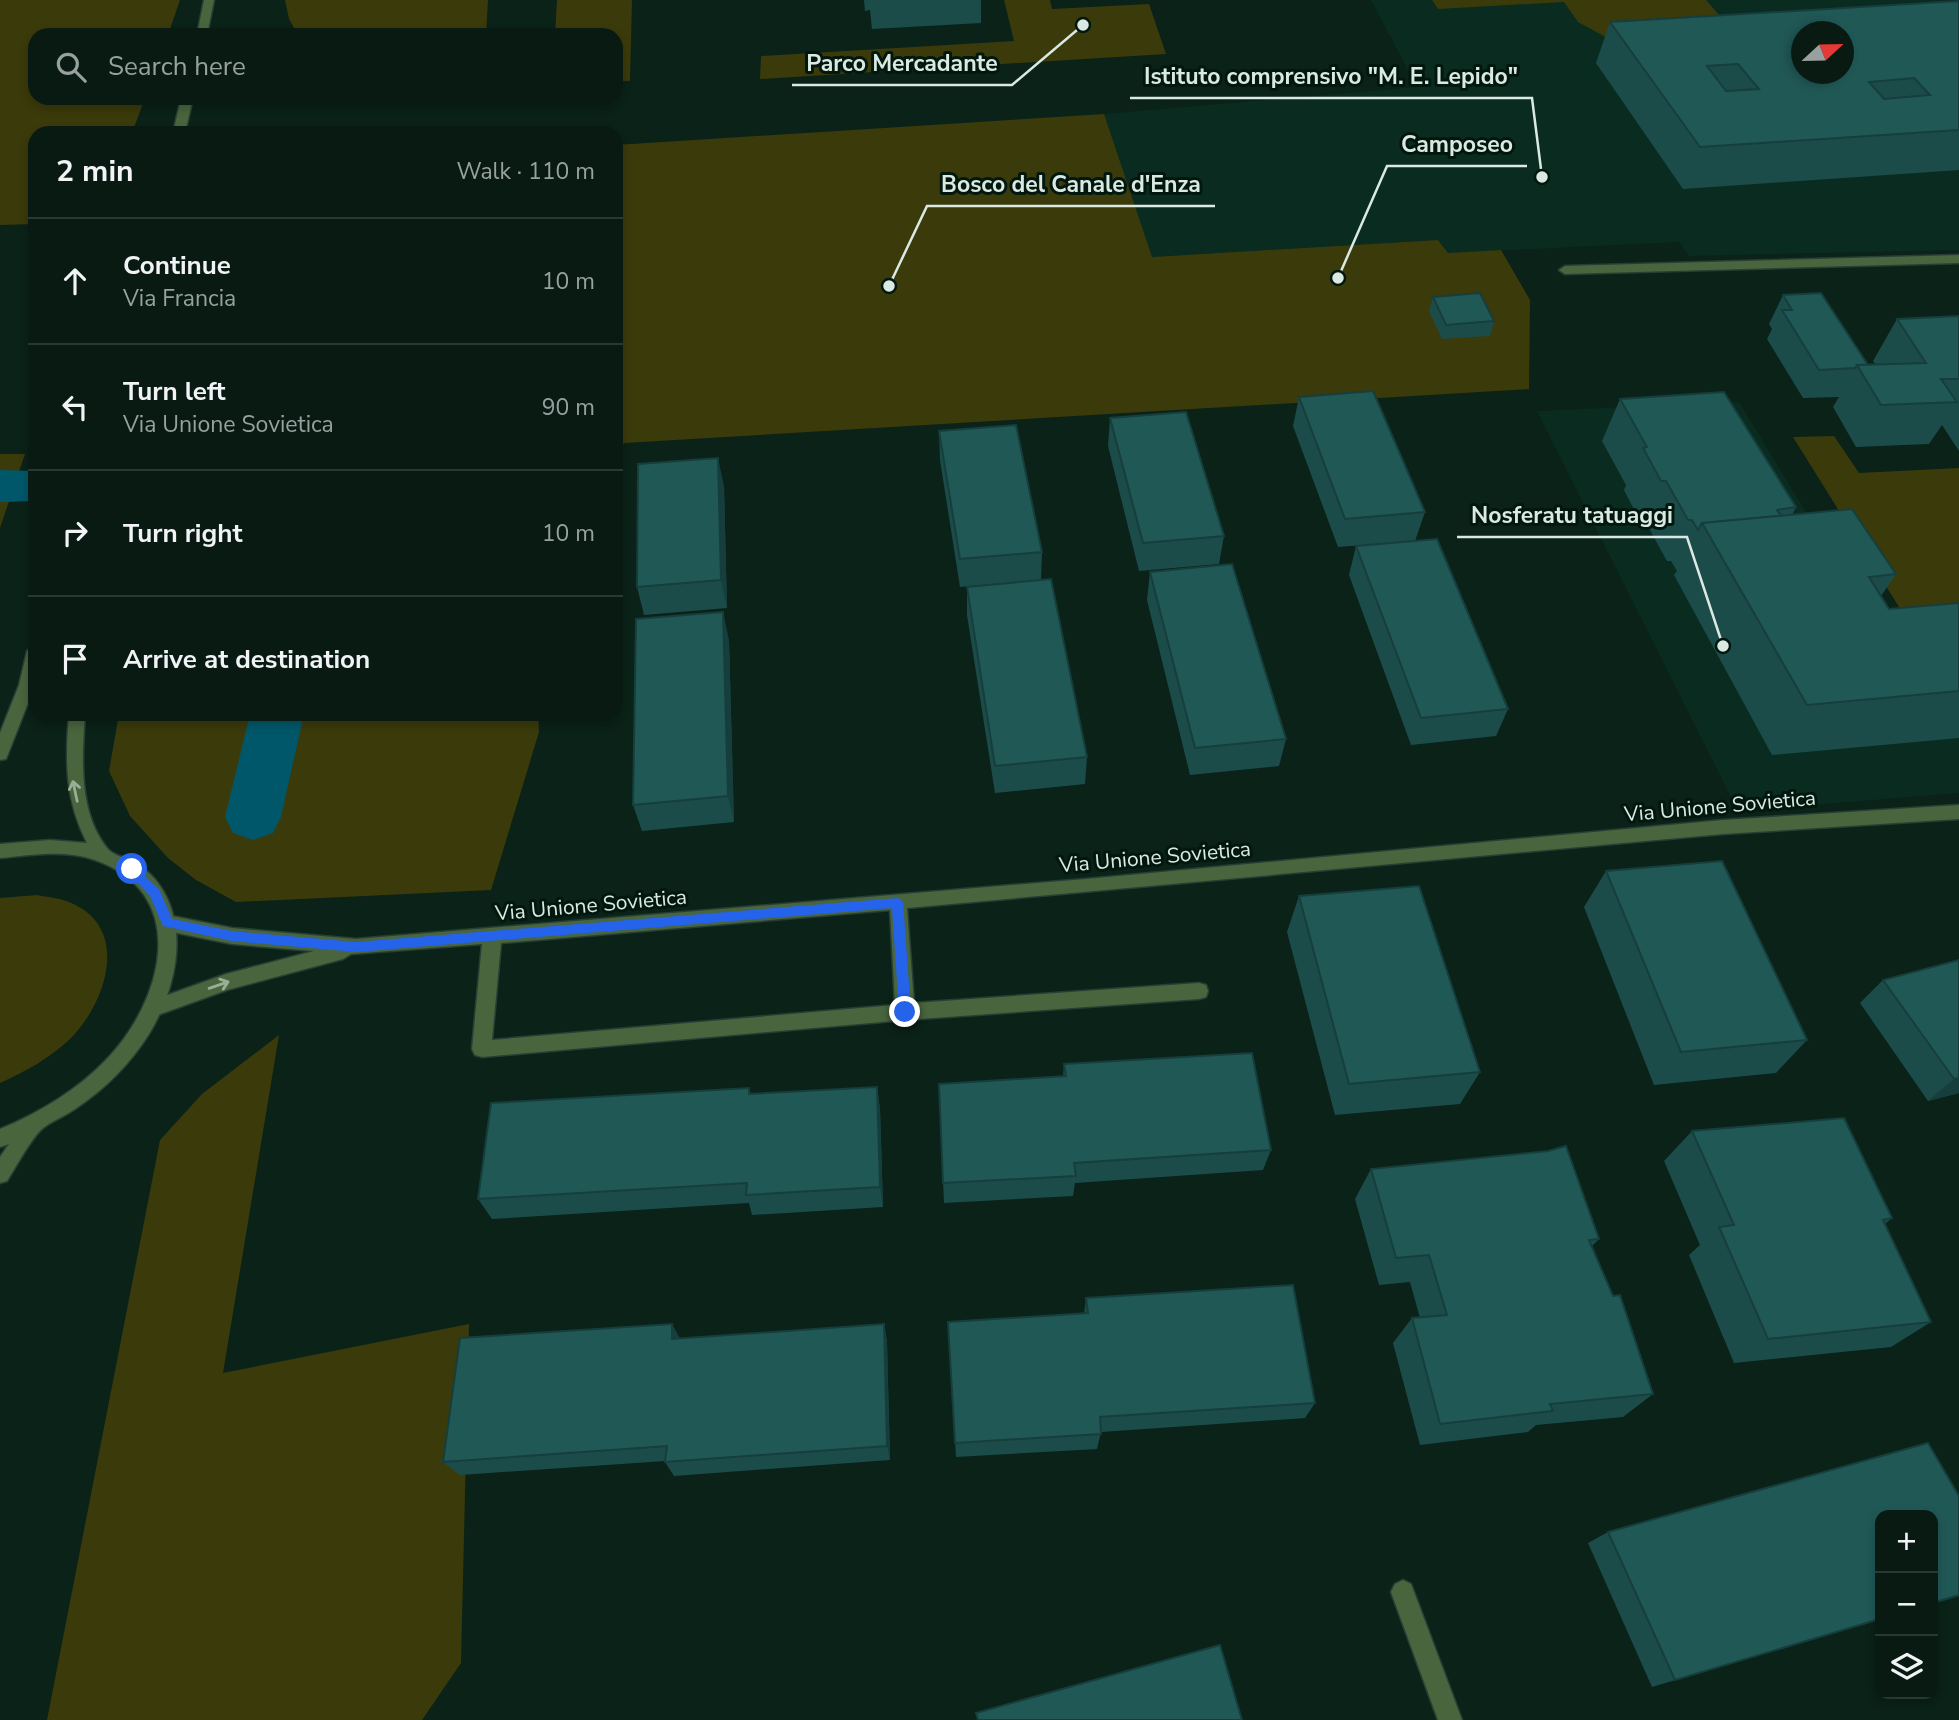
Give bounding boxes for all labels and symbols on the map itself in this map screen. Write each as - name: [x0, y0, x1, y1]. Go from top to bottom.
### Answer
- north arrow: [1791, 21, 1854, 84]
- callout: Parco Mercadante: [792, 41, 1012, 85]
- text: Parco Mercadante: [806, 48, 998, 79]
- callout: Istituto comprensivo "M. E. Lepido": [1130, 54, 1532, 98]
- text: Istituto comprensivo "M. E. Lepido": [1144, 61, 1518, 92]
- callout: Camposeo: [1387, 122, 1527, 166]
- text: Camposeo: [1401, 129, 1513, 160]
- callout: Bosco del Canale d'Enza: [927, 162, 1215, 206]
- text: Bosco del Canale d'Enza: [941, 169, 1201, 200]
- callout: Nosferatu tatuaggi: [1457, 493, 1687, 537]
- text: Nosferatu tatuaggi: [1471, 500, 1673, 531]
- one-way arrow: [68, 780, 82, 803]
- street label: Via Unione Sovietica: [1622, 784, 1817, 828]
- street label: Via Unione Sovietica: [1057, 835, 1252, 879]
- route start: [116, 853, 147, 884]
- street label: Via Unione Sovietica: [493, 883, 688, 927]
- one-way arrow: [207, 978, 229, 990]
- route end: [889, 996, 920, 1027]

